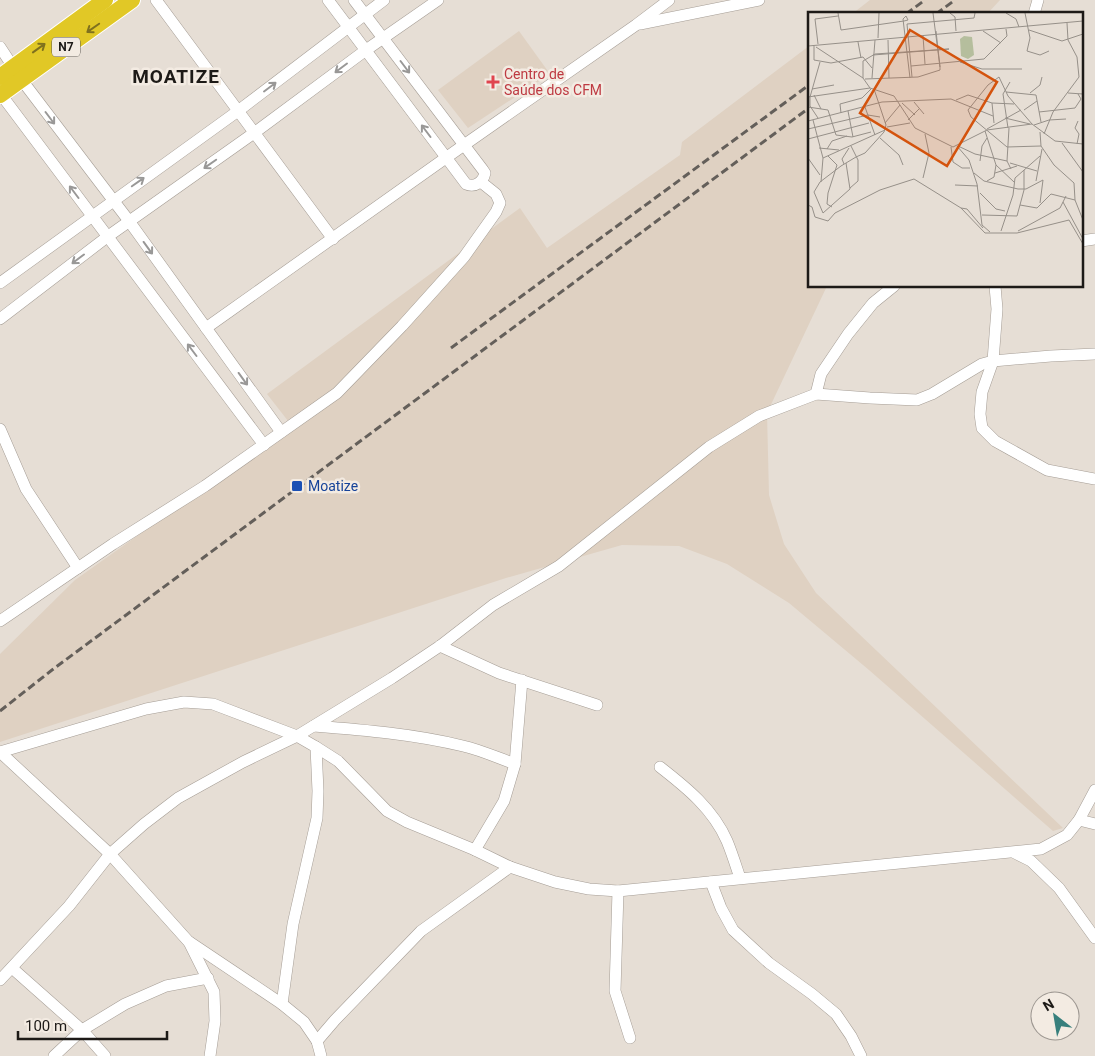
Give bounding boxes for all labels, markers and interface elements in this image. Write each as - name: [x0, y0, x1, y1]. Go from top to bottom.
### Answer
- inset map: [808, 12, 1082, 288]
- one-way arrow: [86, 23, 100, 33]
- road number: N7: [52, 38, 80, 56]
- one-way arrow: [32, 43, 46, 53]
- one-way arrow: [400, 60, 410, 74]
- one-way arrow: [335, 63, 348, 74]
- district label: MOATIZE: [132, 65, 220, 88]
- place label: Centro de Saúde dos CFM: [504, 66, 602, 98]
- marker: Centro de Saúde dos CFM: [486, 75, 500, 89]
- one-way arrow: [263, 82, 277, 92]
- one-way arrow: [45, 111, 56, 124]
- one-way arrow: [421, 125, 432, 138]
- one-way arrow: [203, 159, 217, 169]
- one-way arrow: [131, 177, 145, 187]
- one-way arrow: [68, 186, 79, 199]
- one-way arrow: [143, 241, 153, 255]
- one-way arrow: [72, 254, 85, 265]
- one-way arrow: [187, 343, 197, 357]
- one-way arrow: [238, 372, 248, 386]
- place label: Moatize: [308, 478, 358, 494]
- marker: Moatize: [290, 479, 304, 493]
- north arrow: [1030, 991, 1080, 1041]
- text: N: [1040, 995, 1057, 1014]
- scale bar: [18, 1008, 166, 1040]
- text: 100 m: [25, 1017, 67, 1035]

